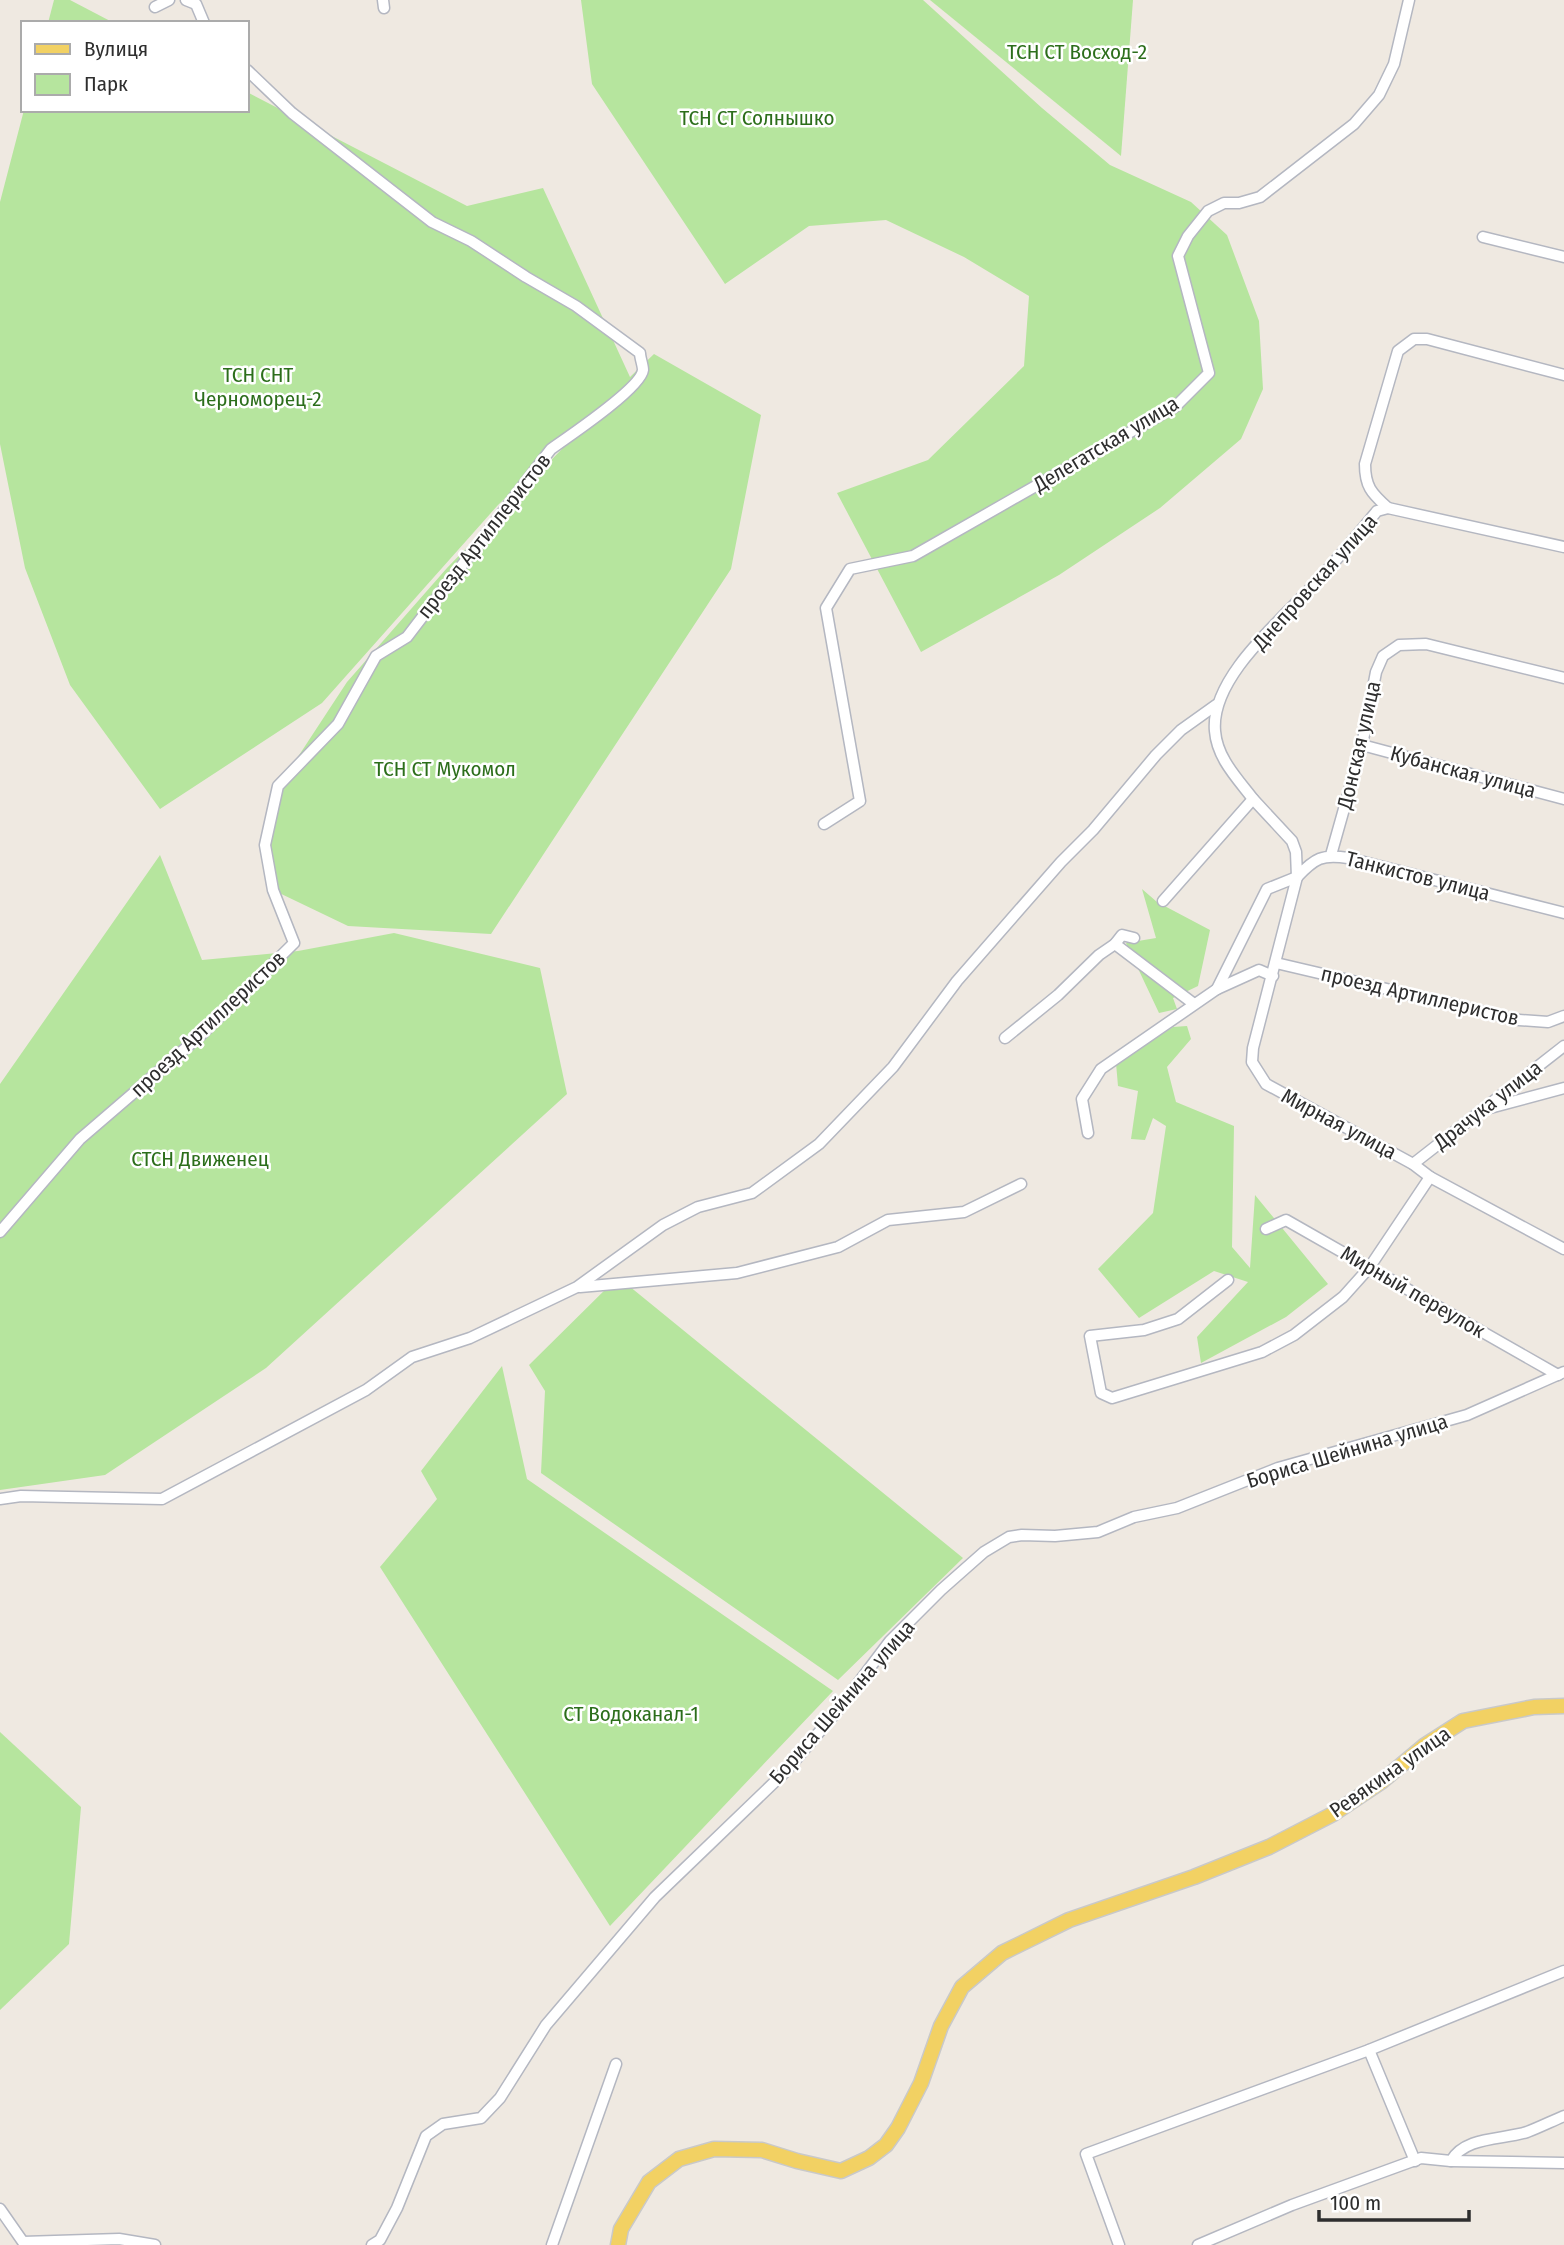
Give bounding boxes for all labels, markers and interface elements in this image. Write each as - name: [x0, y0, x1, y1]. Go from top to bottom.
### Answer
- legend: [21, 21, 248, 112]
- text: Вулиця: [84, 36, 148, 62]
- park label: ТСН СТ Восход-2: [1007, 39, 1147, 65]
- text: Парк: [84, 71, 128, 97]
- park label: ТСН СТ Солнышко: [679, 105, 835, 131]
- park label: ТСН СНТ Черноморец-2: [194, 362, 322, 412]
- street label: Делегатская улица: [1028, 390, 1183, 498]
- street label: проезд Артиллеристов: [411, 448, 557, 624]
- street label: Днепровская улица: [1247, 509, 1383, 656]
- street label: Донская улица: [1331, 678, 1386, 813]
- street label: Кубанская улица: [1388, 740, 1538, 804]
- park label: ТСН СТ Мукомол: [374, 756, 516, 782]
- street label: Танкистов улица: [1343, 846, 1493, 906]
- street label: проезд Артиллеристов: [125, 945, 291, 1103]
- street label: проезд Артиллеристов: [1318, 961, 1522, 1031]
- street label: Драчука улица: [1428, 1055, 1547, 1156]
- street label: Мирная улица: [1277, 1083, 1401, 1165]
- park label: СТСН Движенец: [131, 1146, 269, 1172]
- street label: Мирный переулок: [1336, 1240, 1490, 1344]
- street label: Бориса Шейнина улица: [1243, 1408, 1451, 1494]
- street label: Бориса Шейнина улица: [764, 1615, 920, 1789]
- park label: СТ Водоканал-1: [563, 1701, 699, 1727]
- street label: Ревякина улица: [1324, 1721, 1456, 1823]
- scale bar: [1319, 2178, 1470, 2222]
- text: 100 m: [1330, 2190, 1381, 2216]

